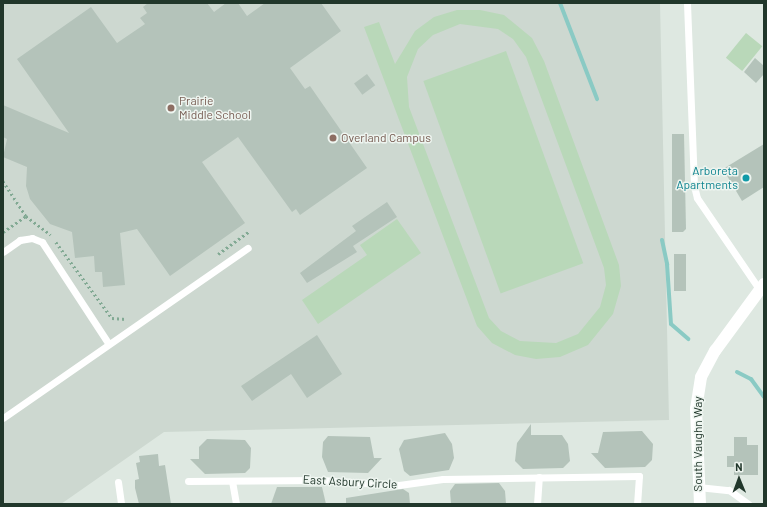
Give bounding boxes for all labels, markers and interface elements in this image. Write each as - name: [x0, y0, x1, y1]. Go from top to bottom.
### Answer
- place label: Prairie Middle School: [179, 94, 251, 122]
- marker: Prairie Middle School: [166, 103, 176, 113]
- place label: Overland Campus: [341, 131, 431, 145]
- marker: Overland Campus: [328, 133, 338, 143]
- place label: Arboreta Apartments: [676, 164, 738, 192]
- marker: Arboreta Apartments: [741, 173, 751, 183]
- street label: South Vaughn Way: [691, 396, 705, 492]
- north arrow: [719, 459, 759, 499]
- text: N: [735, 460, 743, 473]
- street label: East Asbury Circle: [302, 472, 398, 492]

